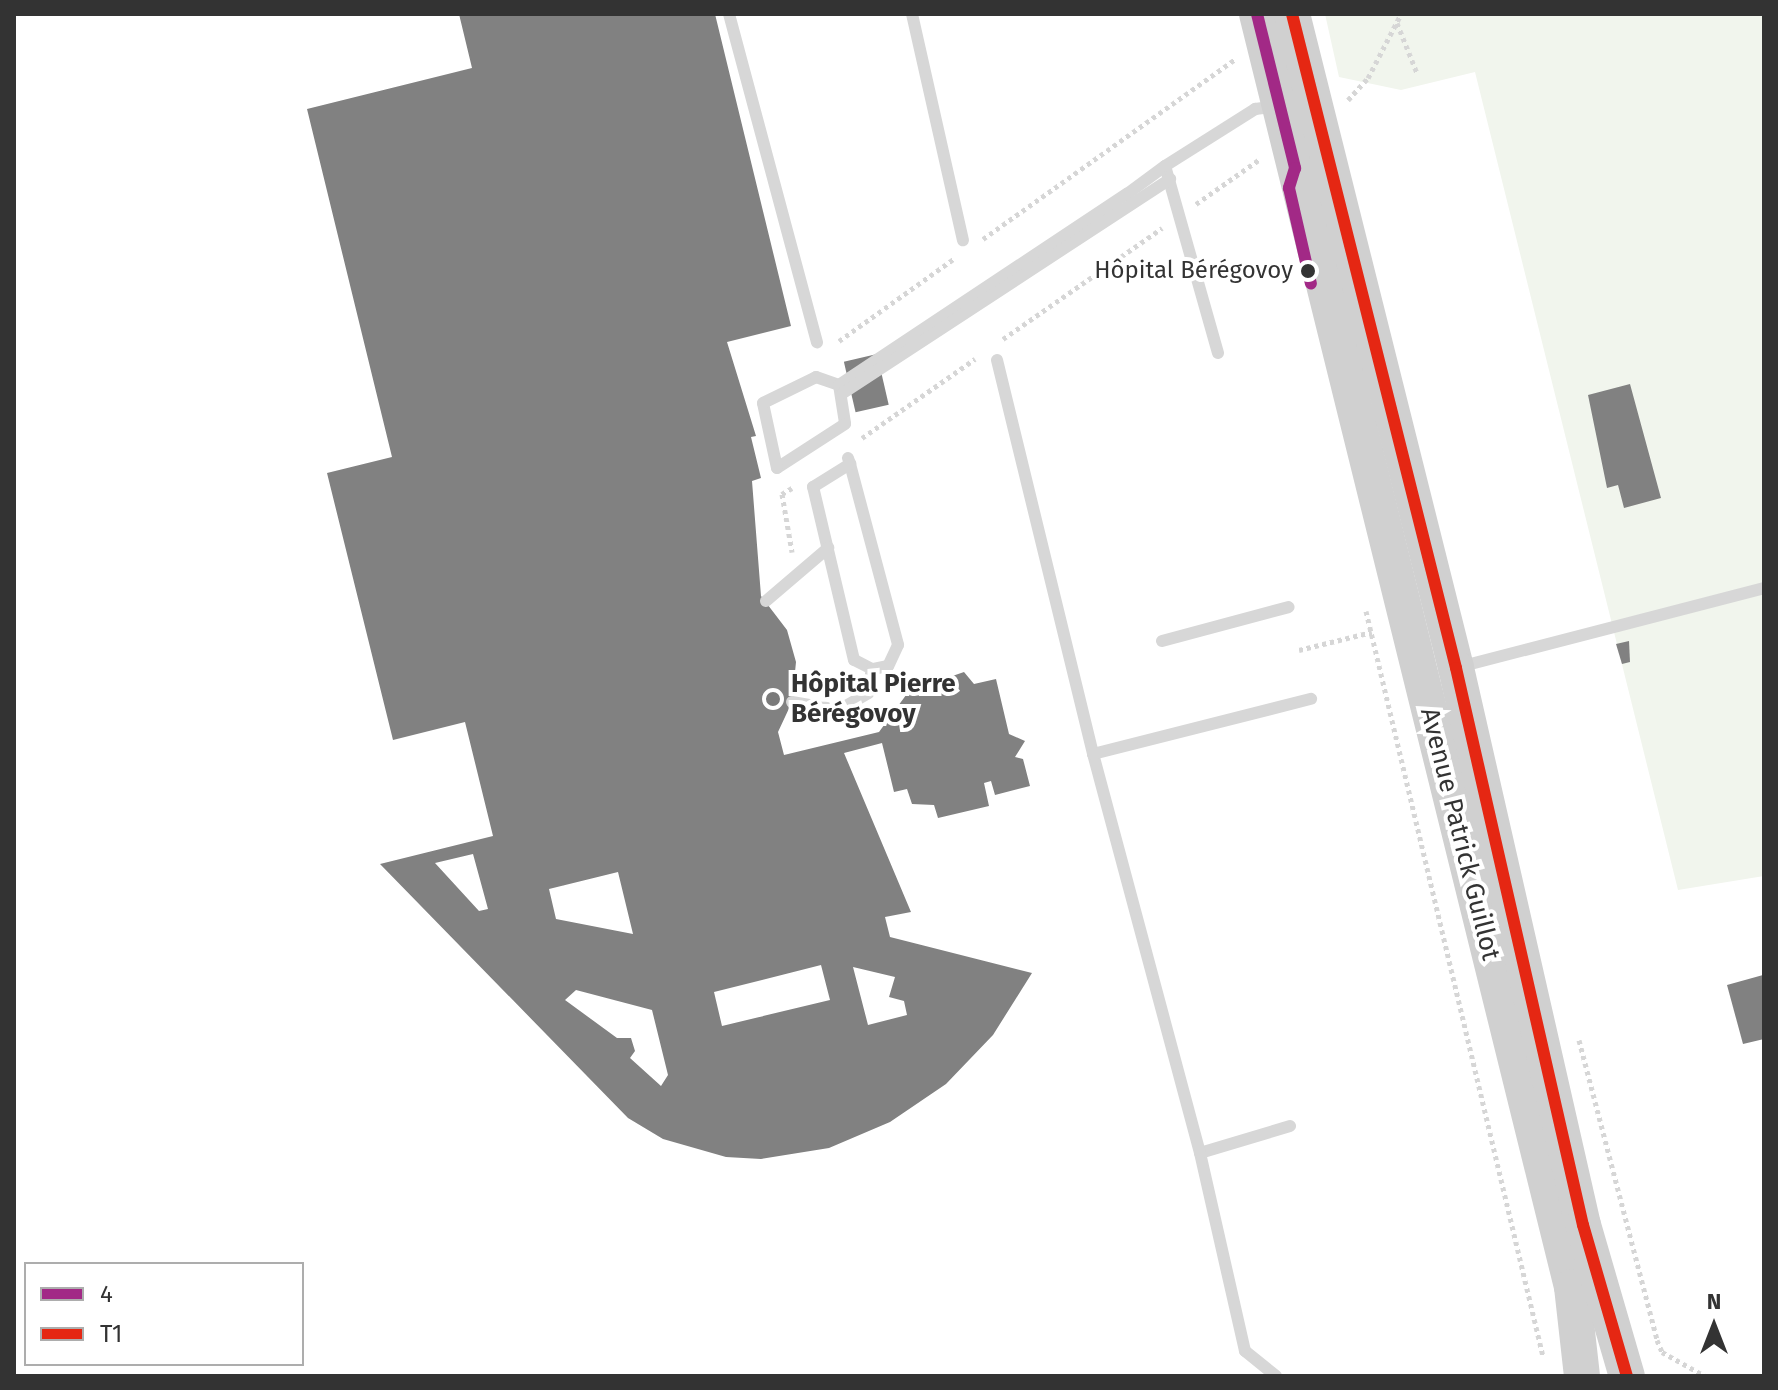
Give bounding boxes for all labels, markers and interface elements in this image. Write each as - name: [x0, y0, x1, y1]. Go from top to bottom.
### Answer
- place label: Hôpital Bérégovoy: [1094, 257, 1293, 285]
- marker: Hôpital Bérégovoy: [1300, 263, 1316, 279]
- place label: Hôpital Pierre Bérégovoy: [791, 668, 956, 730]
- marker: Hôpital Pierre Bérégovoy: [762, 688, 784, 710]
- street label: Avenue Patrick Guillot: [1414, 705, 1506, 963]
- legend: [24, 1262, 304, 1366]
- text: 4: [100, 1280, 113, 1308]
- north arrow: [1674, 1286, 1754, 1366]
- text: N: [1707, 1288, 1721, 1315]
- text: T1: [100, 1320, 122, 1348]

